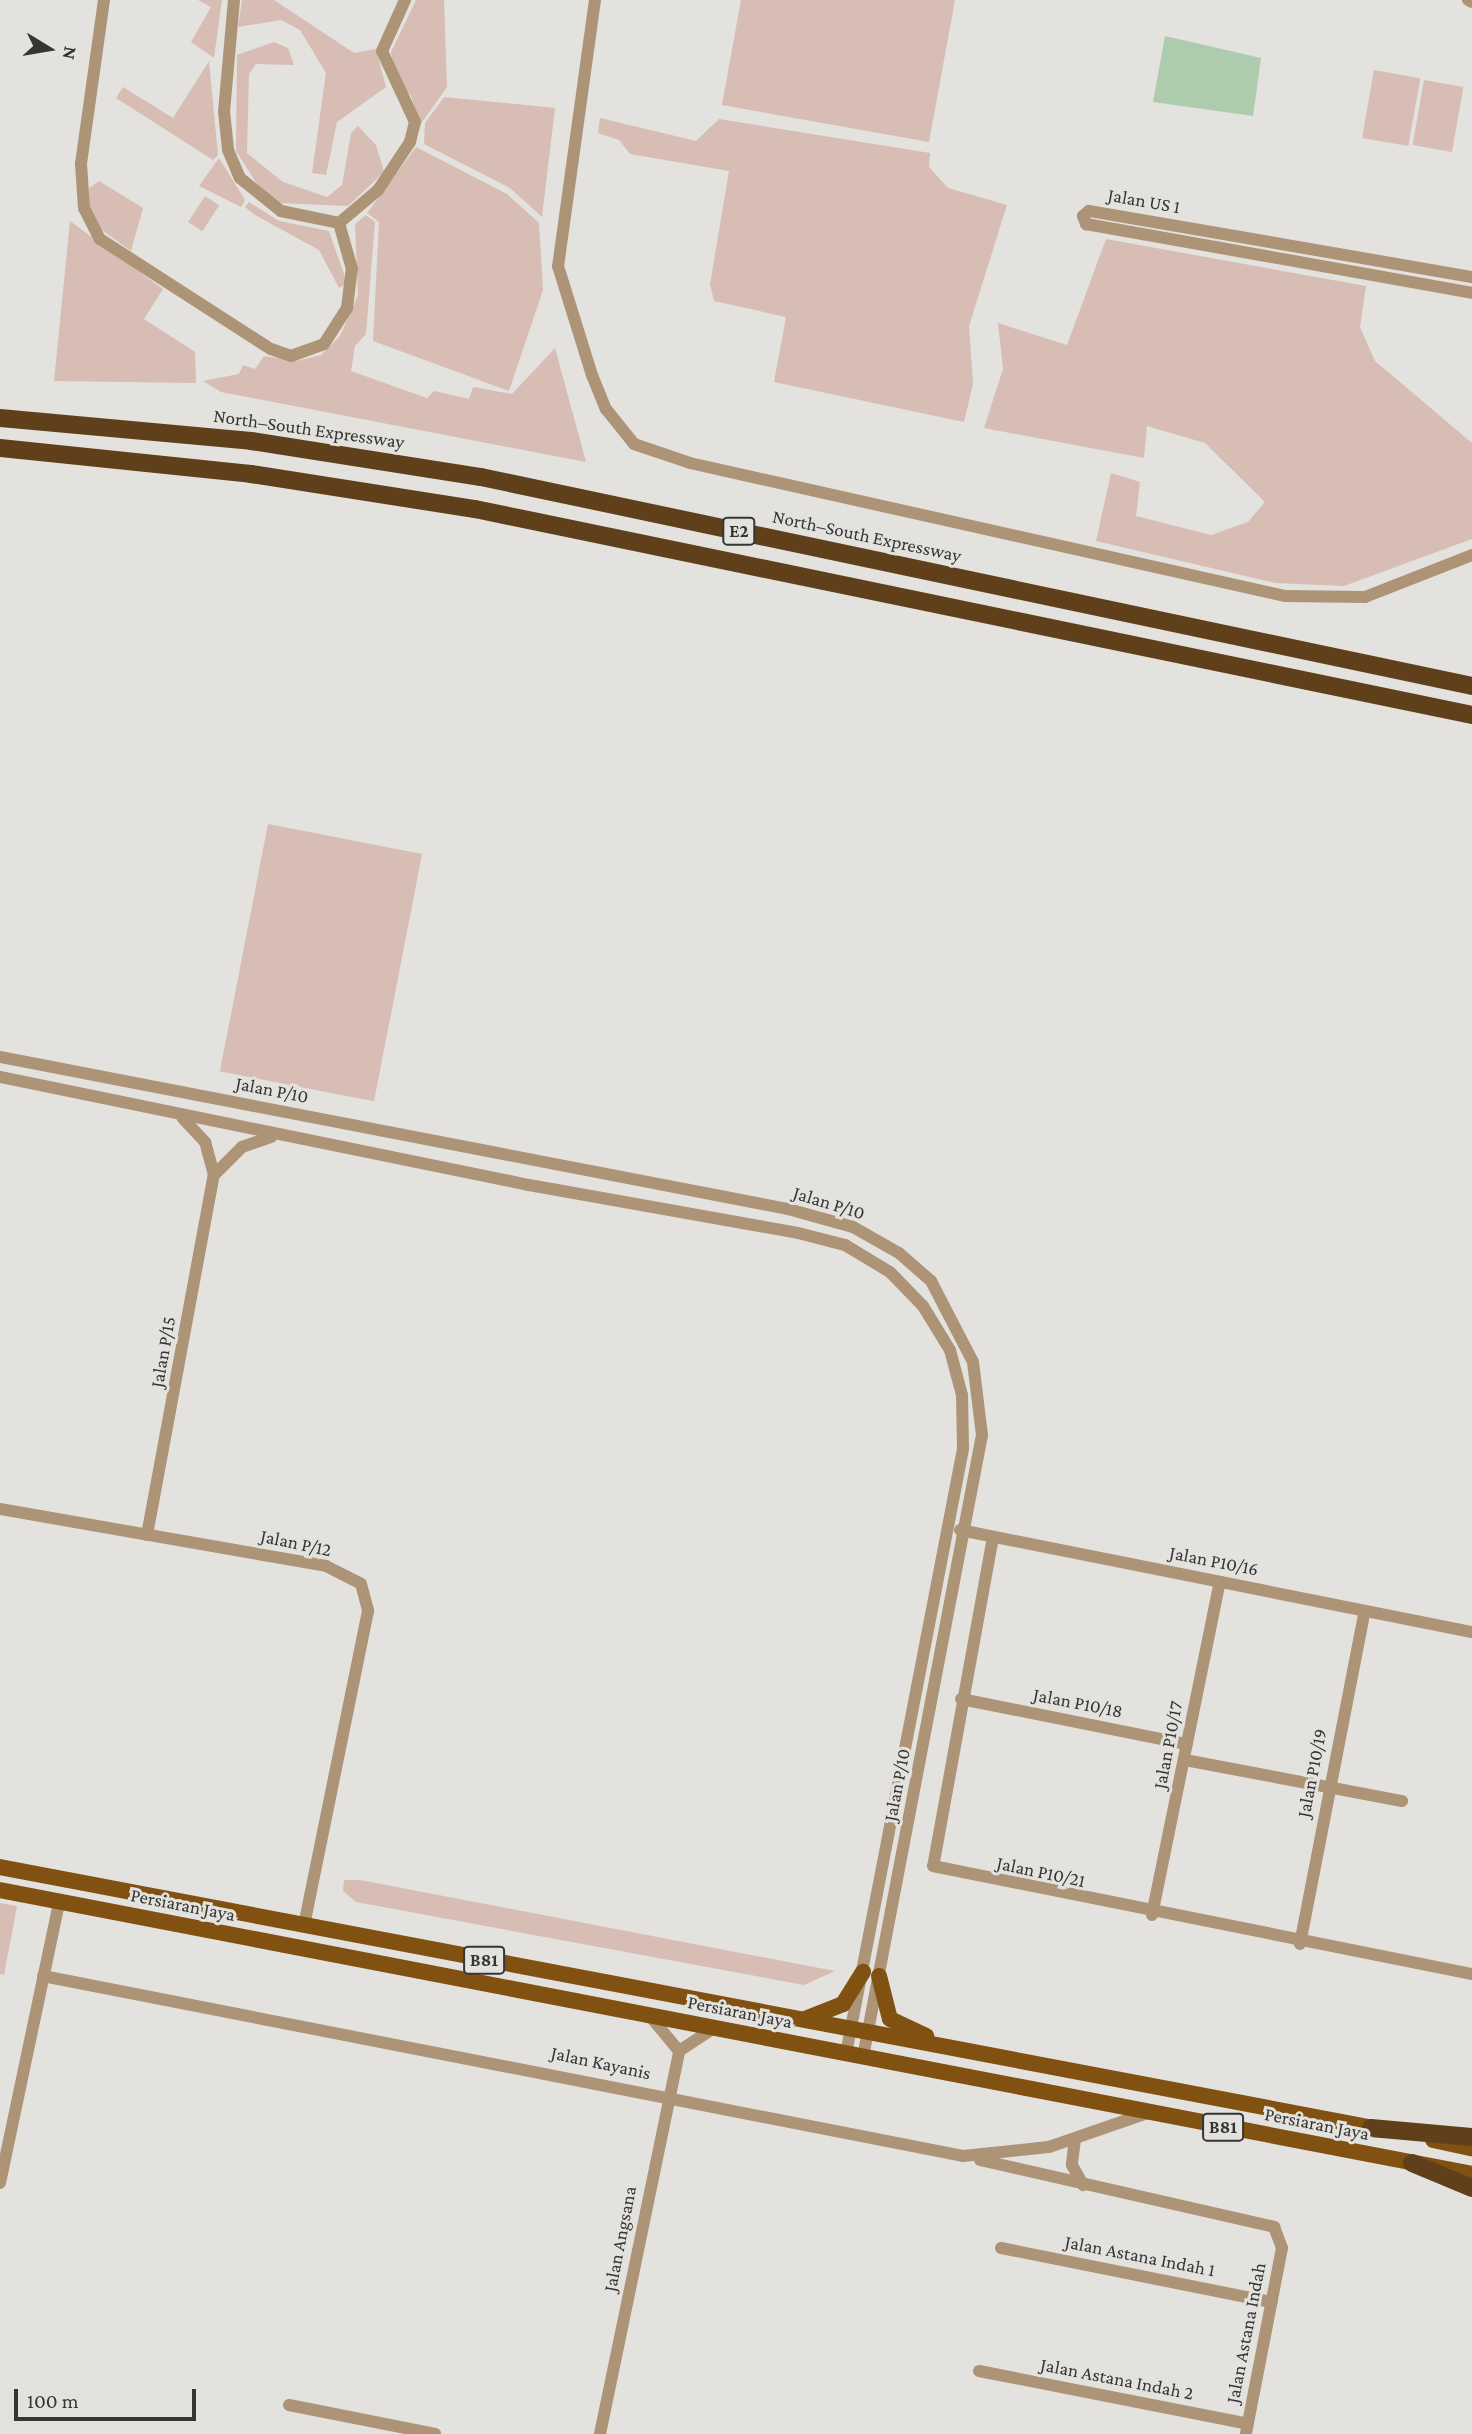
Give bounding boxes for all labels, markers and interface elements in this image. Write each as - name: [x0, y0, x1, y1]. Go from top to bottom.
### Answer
- north arrow: [14, 14, 84, 84]
- text: N: [59, 45, 82, 61]
- street label: Jalan US 1: [1106, 183, 1182, 219]
- street label: North–South Expressway: [212, 404, 406, 454]
- street label: North–South Expressway: [770, 505, 964, 567]
- road number: E2: [722, 516, 756, 546]
- street label: Jalan P/10: [234, 1072, 310, 1108]
- street label: Jalan P/10: [790, 1181, 868, 1225]
- street label: Jalan P/15: [146, 1315, 180, 1389]
- street label: Jalan P/12: [258, 1524, 334, 1562]
- street label: Jalan P10/16: [1168, 1541, 1260, 1581]
- street label: Jalan P10/18: [1031, 1683, 1125, 1723]
- street label: Jalan P10/17: [1148, 1699, 1188, 1791]
- street label: Jalan P10/19: [1292, 1727, 1332, 1819]
- street label: Jalan P/10: [879, 1747, 915, 1823]
- street label: Jalan P10/21: [995, 1851, 1087, 1893]
- street label: Persiaran Jaya: [129, 1884, 237, 1926]
- road number: B81: [463, 1946, 505, 1974]
- street label: Persiaran Jaya: [686, 1991, 794, 2033]
- street label: Jalan Kayanis: [549, 2041, 653, 2085]
- street label: Persiaran Jaya: [1263, 2103, 1371, 2145]
- road number: B81: [1202, 2112, 1244, 2141]
- street label: Jalan Angsana: [599, 2184, 641, 2294]
- street label: Jalan Astana Indah 1: [1063, 2230, 1217, 2282]
- street label: Jalan Astana Indah: [1221, 2261, 1271, 2405]
- street label: Jalan Astana Indah 2: [1039, 2353, 1195, 2405]
- scale bar: [18, 2374, 200, 2418]
- text: 100 m: [27, 2389, 79, 2413]

